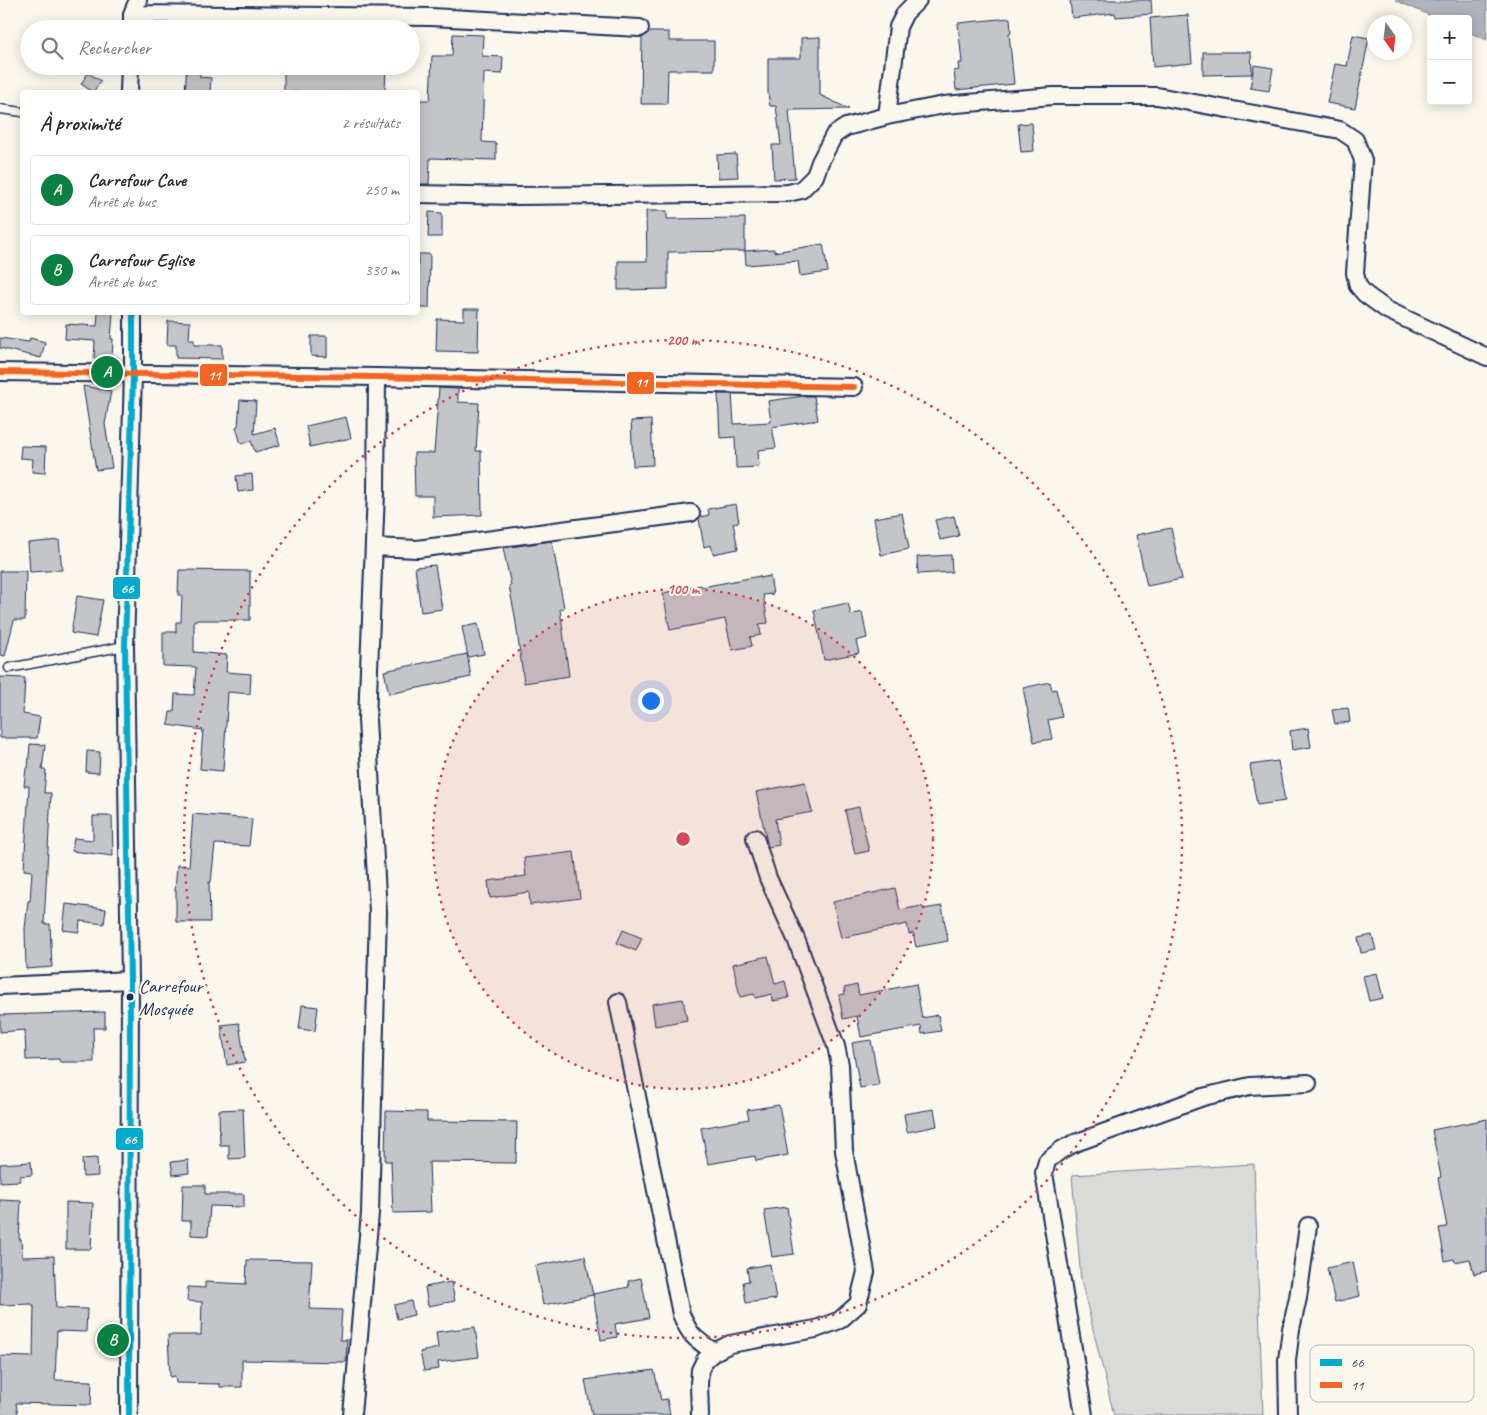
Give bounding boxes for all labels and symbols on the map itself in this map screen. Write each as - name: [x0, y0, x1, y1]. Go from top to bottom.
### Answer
- north arrow: [1367, 15, 1412, 60]
- text: 200 m: [667, 331, 701, 350]
- pin: A: [91, 353, 123, 391]
- line badge: 11: [199, 363, 228, 387]
- text: 11: [208, 367, 222, 384]
- line badge: 11: [626, 371, 655, 395]
- text: 11: [635, 374, 649, 391]
- line badge: 66: [112, 576, 141, 600]
- text: 66: [120, 580, 135, 597]
- text: 100 m: [667, 580, 701, 599]
- your location: [638, 688, 664, 714]
- centre of rings: [674, 830, 692, 848]
- place label: Carrefour Mosquée: [139, 974, 204, 1021]
- marker: Carrefour Mosquée: [125, 992, 135, 1002]
- line badge: 66: [115, 1127, 144, 1151]
- text: 66: [123, 1131, 138, 1148]
- pin: B: [97, 1321, 129, 1359]
- legend: [1310, 1345, 1474, 1402]
- text: 66: [1351, 1354, 1364, 1371]
- text: 11: [1351, 1377, 1364, 1394]

